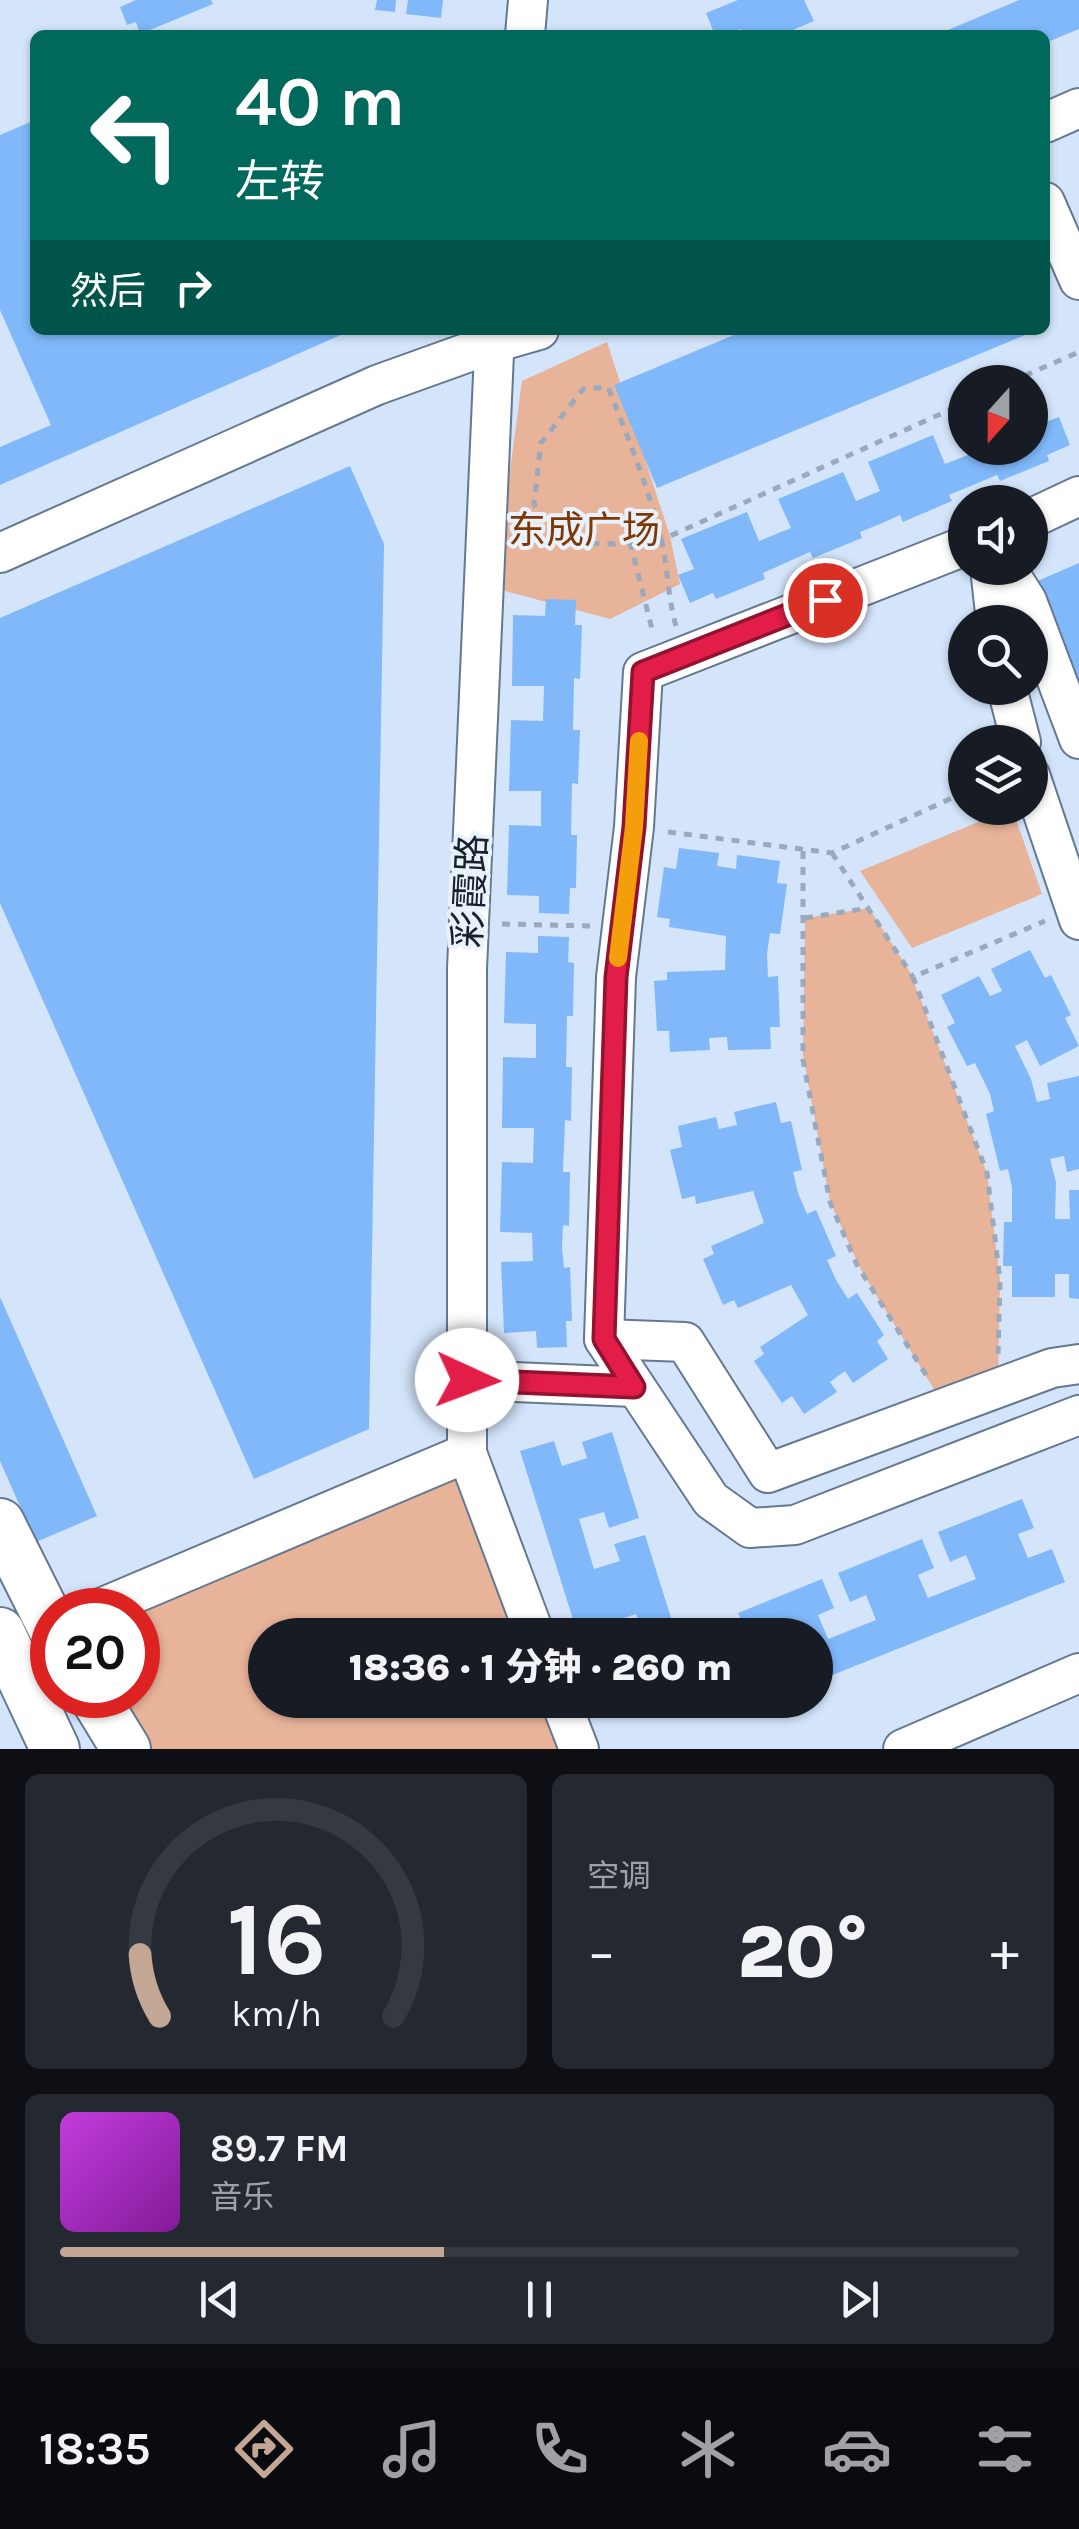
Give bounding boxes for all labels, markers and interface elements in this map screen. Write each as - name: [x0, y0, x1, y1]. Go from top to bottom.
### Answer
- text: 40 m: [235, 61, 405, 143]
- icon: left: [70, 70, 200, 200]
- text: 左转: [235, 156, 325, 208]
- icon: right: [166, 260, 221, 315]
- text: 然后: [70, 269, 146, 314]
- north arrow: [948, 365, 1048, 465]
- map controls: [948, 365, 1048, 825]
- button: sound: [948, 485, 1048, 585]
- park label: 东成广场: [508, 508, 660, 553]
- pin: [783, 558, 868, 643]
- icon: arrive: [798, 573, 853, 628]
- button: search: [948, 605, 1048, 705]
- button: layers: [948, 725, 1048, 825]
- street label: 彩霞路: [445, 833, 496, 949]
- position arrow: [415, 1328, 519, 1432]
- speed limit sign: 20: [30, 1588, 160, 1718]
- text: 18:36 · 1 分钟 · 260 m: [349, 1645, 732, 1690]
- text: 空调: [587, 1858, 651, 1895]
- text: 16: [226, 1879, 326, 2000]
- text: 20°: [738, 1908, 868, 1996]
- text: −: [587, 1920, 616, 1984]
- text: +: [990, 1920, 1019, 1984]
- text: km/h: [231, 1993, 321, 2035]
- text: 89.7 FM: [210, 2126, 348, 2171]
- text: 音乐: [210, 2179, 274, 2216]
- icon: previous: [192, 2272, 247, 2327]
- icon: pause: [512, 2272, 567, 2327]
- icon: next: [832, 2272, 887, 2327]
- icon: directions: [229, 2414, 299, 2484]
- icon: music: [377, 2414, 447, 2484]
- icon: phone: [525, 2414, 595, 2484]
- icon: climate: [673, 2414, 743, 2484]
- icon: car: [822, 2414, 892, 2484]
- icon: filters: [970, 2414, 1040, 2484]
- text: 18:35: [39, 2423, 151, 2475]

